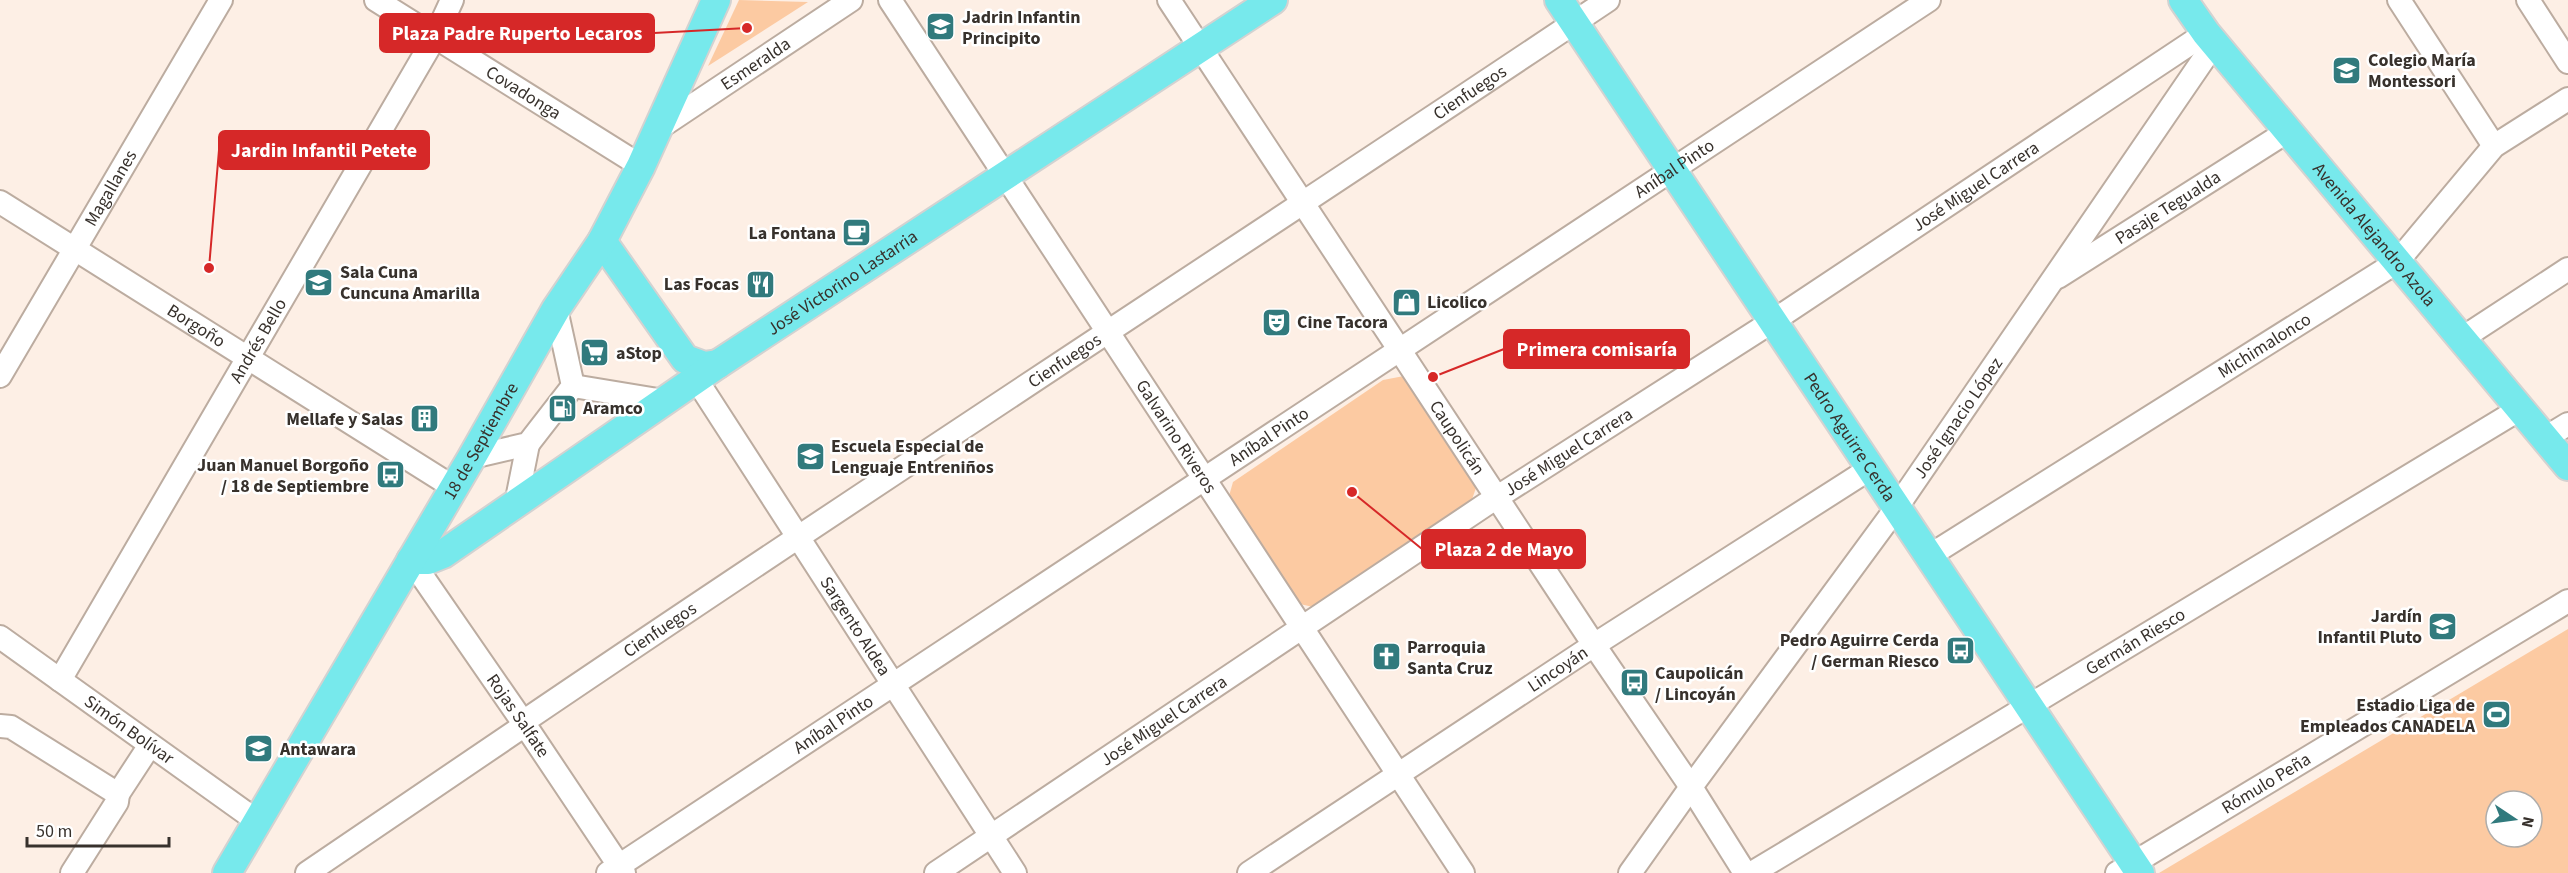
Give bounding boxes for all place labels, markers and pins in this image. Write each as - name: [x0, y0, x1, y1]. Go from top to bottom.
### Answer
- place label: Jadrin Infantin Principito: [962, 5, 1080, 51]
- school or university icon: Jadrin Infantin Principito: [925, 11, 957, 43]
- callout: Plaza Padre Ruperto Lecaros: [380, 14, 654, 52]
- place label: Colegio María Montessori: [2368, 48, 2476, 94]
- school or university icon: Colegio María Montessori: [2331, 54, 2363, 86]
- callout: Jardin Infantil Petete: [219, 131, 429, 169]
- cafe icon: La Fontana: [841, 217, 873, 249]
- place label: La Fontana: [748, 221, 836, 246]
- place label: Sala Cuna Cuncuna Amarilla: [340, 260, 480, 306]
- school or university icon: Sala Cuna Cuncuna Amarilla: [303, 266, 335, 298]
- restaurant icon: Las Focas: [744, 268, 776, 300]
- place label: Las Focas: [664, 272, 739, 297]
- shop icon: Licolico: [1390, 286, 1422, 318]
- place label: Licolico: [1427, 290, 1487, 315]
- theatre icon: Cine Tacora: [1260, 306, 1292, 338]
- place label: Cine Tacora: [1297, 310, 1388, 335]
- callout: Primera comisaría: [1504, 330, 1689, 368]
- supermarket icon: aStop: [579, 337, 611, 369]
- place label: aStop: [616, 341, 662, 366]
- fuel station icon: Aramco: [546, 392, 578, 424]
- place label: Aramco: [582, 396, 643, 421]
- building icon: Mellafe y Salas: [408, 403, 440, 435]
- place label: Mellafe y Salas: [286, 407, 403, 432]
- place label: Escuela Especial de Lenguaje Entreniños: [831, 434, 994, 480]
- school or university icon: Escuela Especial de Lenguaje Entreniños: [794, 440, 826, 472]
- place label: Juan Manuel Borgoño / 18 de Septiembre: [197, 453, 369, 499]
- bus stop icon: Juan Manuel Borgoño / 18 de Septiembre: [374, 459, 406, 491]
- callout: Plaza 2 de Mayo: [1422, 530, 1585, 568]
- place label: Jardín Infantil Pluto: [2317, 604, 2422, 650]
- school or university icon: Jardín Infantil Pluto: [2427, 610, 2459, 642]
- place label: Pedro Aguirre Cerda / German Riesco: [1780, 628, 1939, 674]
- bus stop icon: Pedro Aguirre Cerda / German Riesco: [1944, 634, 1976, 666]
- place label: Parroquia Santa Cruz: [1407, 635, 1493, 681]
- church icon: Parroquia Santa Cruz: [1370, 641, 1402, 673]
- place label: Caupolicán / Lincoyán: [1655, 661, 1744, 707]
- bus stop icon: Caupolicán / Lincoyán: [1618, 667, 1650, 699]
- place label: Estadio Liga de Empleados CANADELA: [2300, 693, 2476, 739]
- sports icon: Estadio Liga de Empleados CANADELA: [2480, 699, 2512, 731]
- school or university icon: Antawara: [243, 733, 275, 765]
- place label: Antawara: [279, 737, 356, 762]

